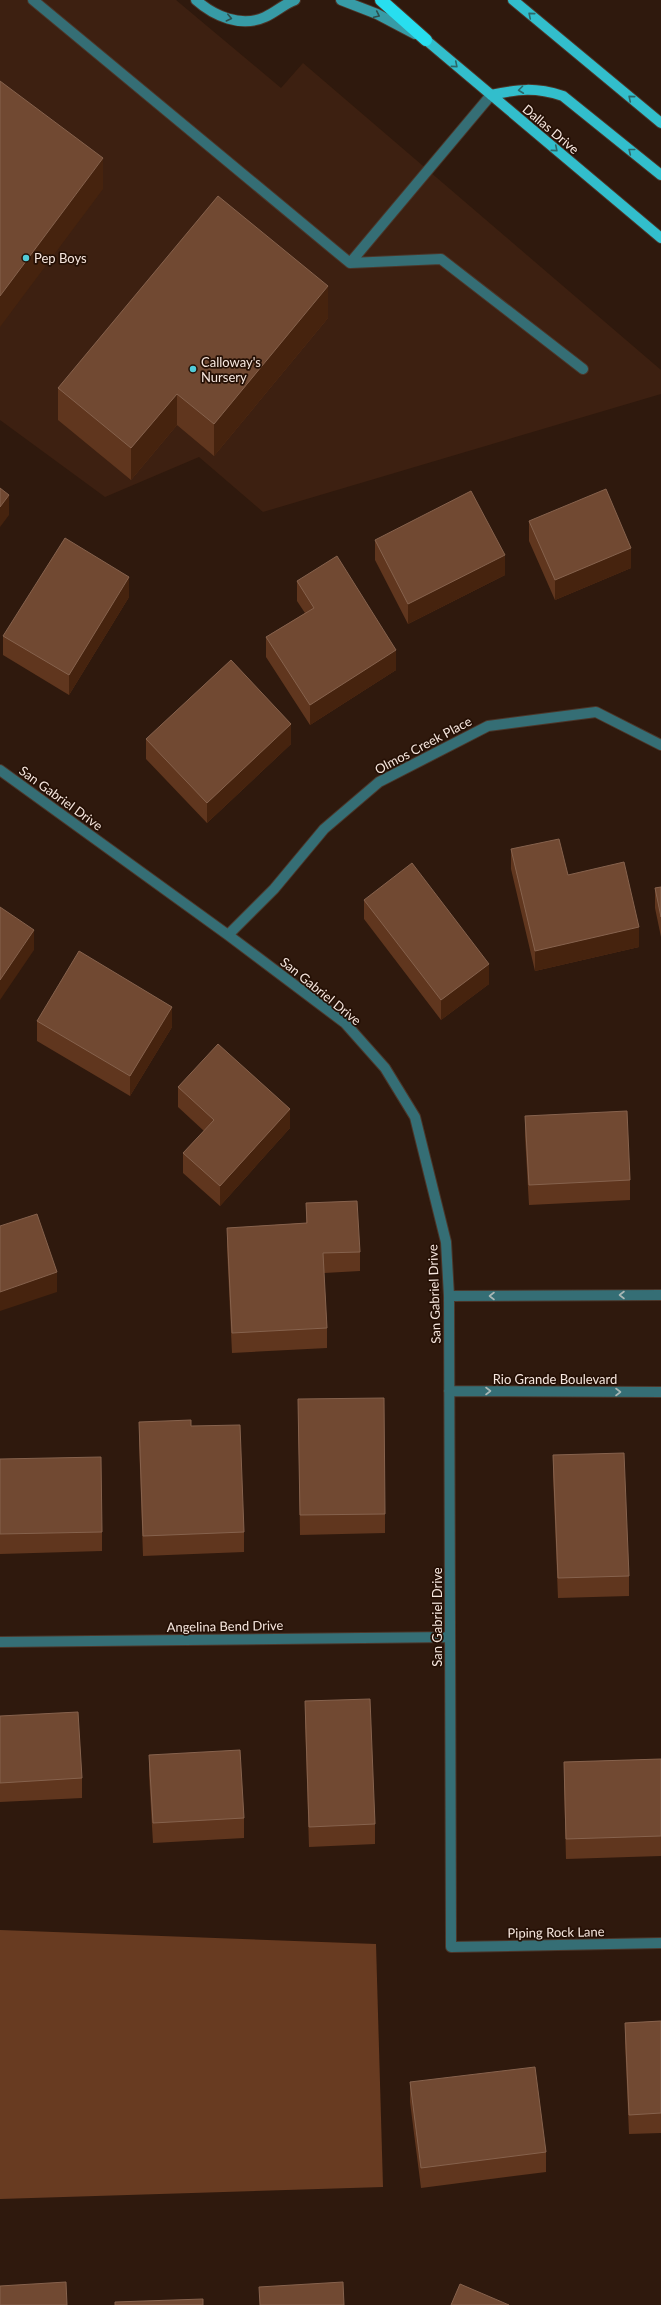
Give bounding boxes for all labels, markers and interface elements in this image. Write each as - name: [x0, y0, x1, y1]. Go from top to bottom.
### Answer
- one-way arrow: [373, 10, 380, 18]
- one-way arrow: [528, 12, 536, 19]
- one-way arrow: [226, 14, 232, 22]
- one-way arrow: [451, 60, 458, 67]
- one-way arrow: [518, 85, 524, 94]
- one-way arrow: [628, 95, 636, 102]
- street label: Dallas Drive: [520, 101, 583, 157]
- one-way arrow: [550, 144, 557, 151]
- one-way arrow: [628, 148, 635, 155]
- place label: Pep Boys: [34, 250, 87, 266]
- marker: Pep Boys: [21, 253, 31, 263]
- place label: Calloway's Nursery: [201, 354, 261, 385]
- marker: Calloway's Nursery: [188, 364, 198, 374]
- street label: Olmos Creek Place: [372, 713, 474, 777]
- street label: San Gabriel Drive: [16, 762, 106, 834]
- street label: San Gabriel Drive: [277, 954, 365, 1029]
- street label: San Gabriel Drive: [424, 1244, 444, 1344]
- one-way arrow: [619, 1291, 625, 1299]
- one-way arrow: [489, 1292, 495, 1300]
- street label: Rio Grande Boulevard: [493, 1371, 617, 1387]
- one-way arrow: [485, 1387, 491, 1395]
- one-way arrow: [615, 1388, 621, 1396]
- street label: San Gabriel Drive: [429, 1567, 445, 1667]
- street label: Angelina Bend Drive: [166, 1617, 284, 1635]
- street label: Piping Rock Lane: [507, 1923, 605, 1941]

